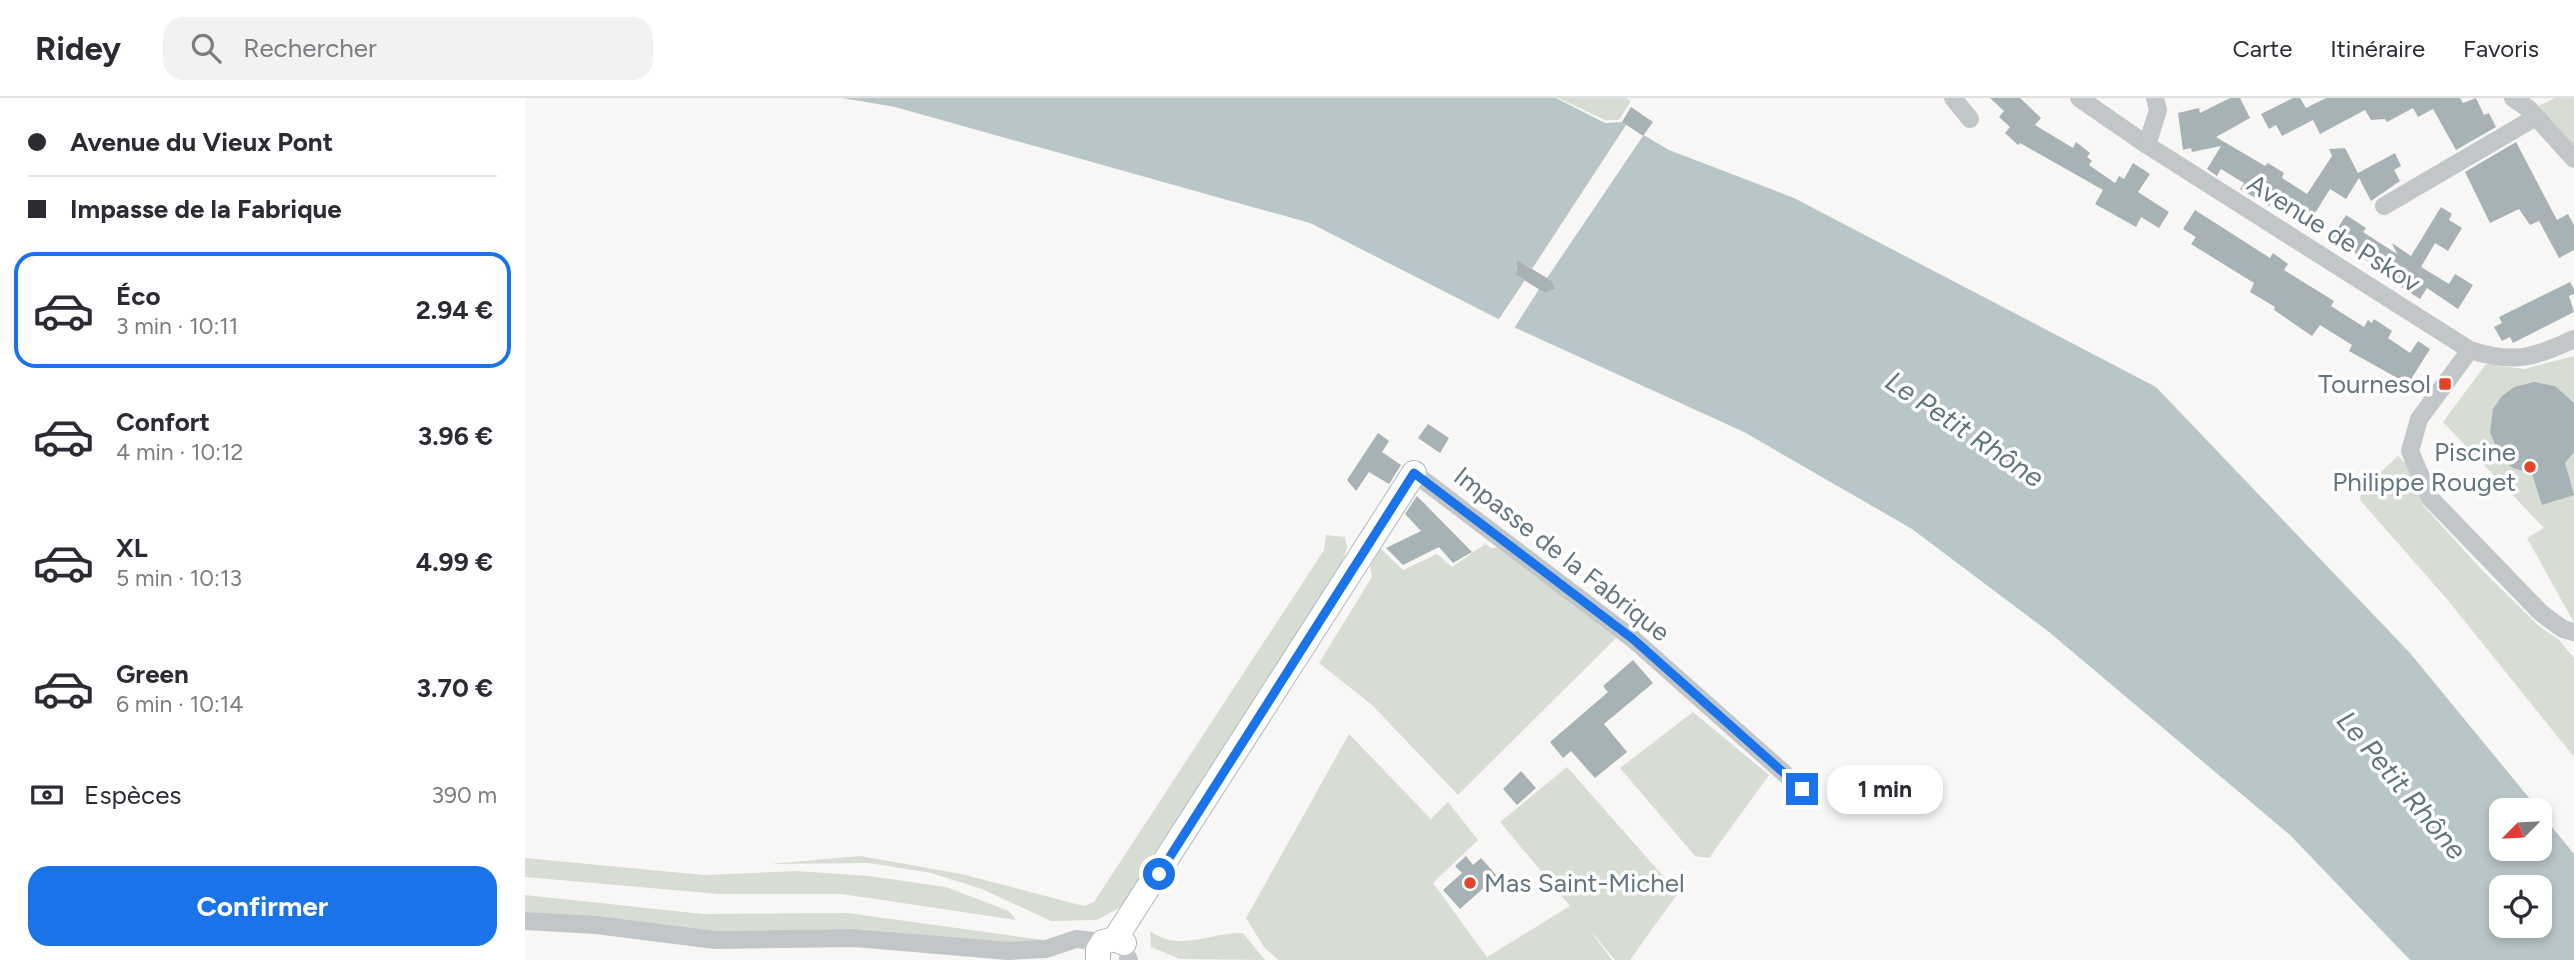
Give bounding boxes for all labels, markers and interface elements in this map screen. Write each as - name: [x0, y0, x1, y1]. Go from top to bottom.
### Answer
- search box: [163, 17, 653, 80]
- text: Ridey: [35, 29, 121, 68]
- icon: search: [187, 29, 225, 67]
- text: Rechercher: [243, 32, 377, 64]
- text: Carte: [2232, 34, 2292, 63]
- text: Itinéraire: [2330, 34, 2425, 63]
- text: Favoris: [2463, 34, 2539, 63]
- text: Avenue du Vieux Pont: [70, 126, 333, 158]
- street label: Avenue de Pskov: [2242, 167, 2427, 299]
- text: Impasse de la Fabrique: [70, 193, 342, 225]
- icon: car: [32, 279, 95, 342]
- text: Éco: [116, 280, 161, 312]
- text: 2.94 €: [416, 294, 493, 326]
- text: 3 min · 10:11: [116, 312, 238, 340]
- water label: Le Petit Rhône: [1879, 364, 2051, 494]
- place label: Tournesol: [2318, 368, 2431, 400]
- marker: Tournesol: [2437, 376, 2453, 392]
- icon: car: [32, 405, 95, 468]
- text: Confort: [116, 406, 210, 438]
- text: 3.96 €: [418, 420, 493, 452]
- place label: Piscine Philippe Rouget: [2332, 436, 2516, 498]
- text: 4 min · 10:12: [116, 438, 243, 466]
- marker: Piscine Philippe Rouget: [2522, 459, 2538, 475]
- street label: Impasse de la Fabrique: [1448, 460, 1676, 648]
- icon: car: [32, 531, 95, 594]
- text: XL: [116, 532, 148, 564]
- text: 4.99 €: [416, 546, 493, 578]
- text: 5 min · 10:13: [116, 564, 242, 592]
- icon: car: [32, 657, 95, 720]
- text: Green: [116, 658, 189, 690]
- text: 3.70 €: [417, 672, 493, 704]
- text: 6 min · 10:14: [116, 690, 244, 718]
- water label: Le Petit Rhône: [2330, 704, 2474, 866]
- callout: 1 min: [1827, 764, 1942, 814]
- route end: [1786, 773, 1818, 805]
- text: 1 min: [1858, 775, 1912, 803]
- icon: cash: [28, 776, 66, 814]
- text: Espèces: [84, 779, 181, 811]
- text: 390 m: [431, 781, 497, 809]
- north arrow: [2489, 798, 2551, 861]
- map controls: [2489, 798, 2552, 938]
- route start: [1143, 858, 1175, 890]
- button: Confirmer: [28, 866, 497, 946]
- place label: Mas Saint-Michel: [1484, 867, 1685, 899]
- marker: Mas Saint-Michel: [1462, 875, 1478, 891]
- button: locate: [2489, 875, 2552, 938]

